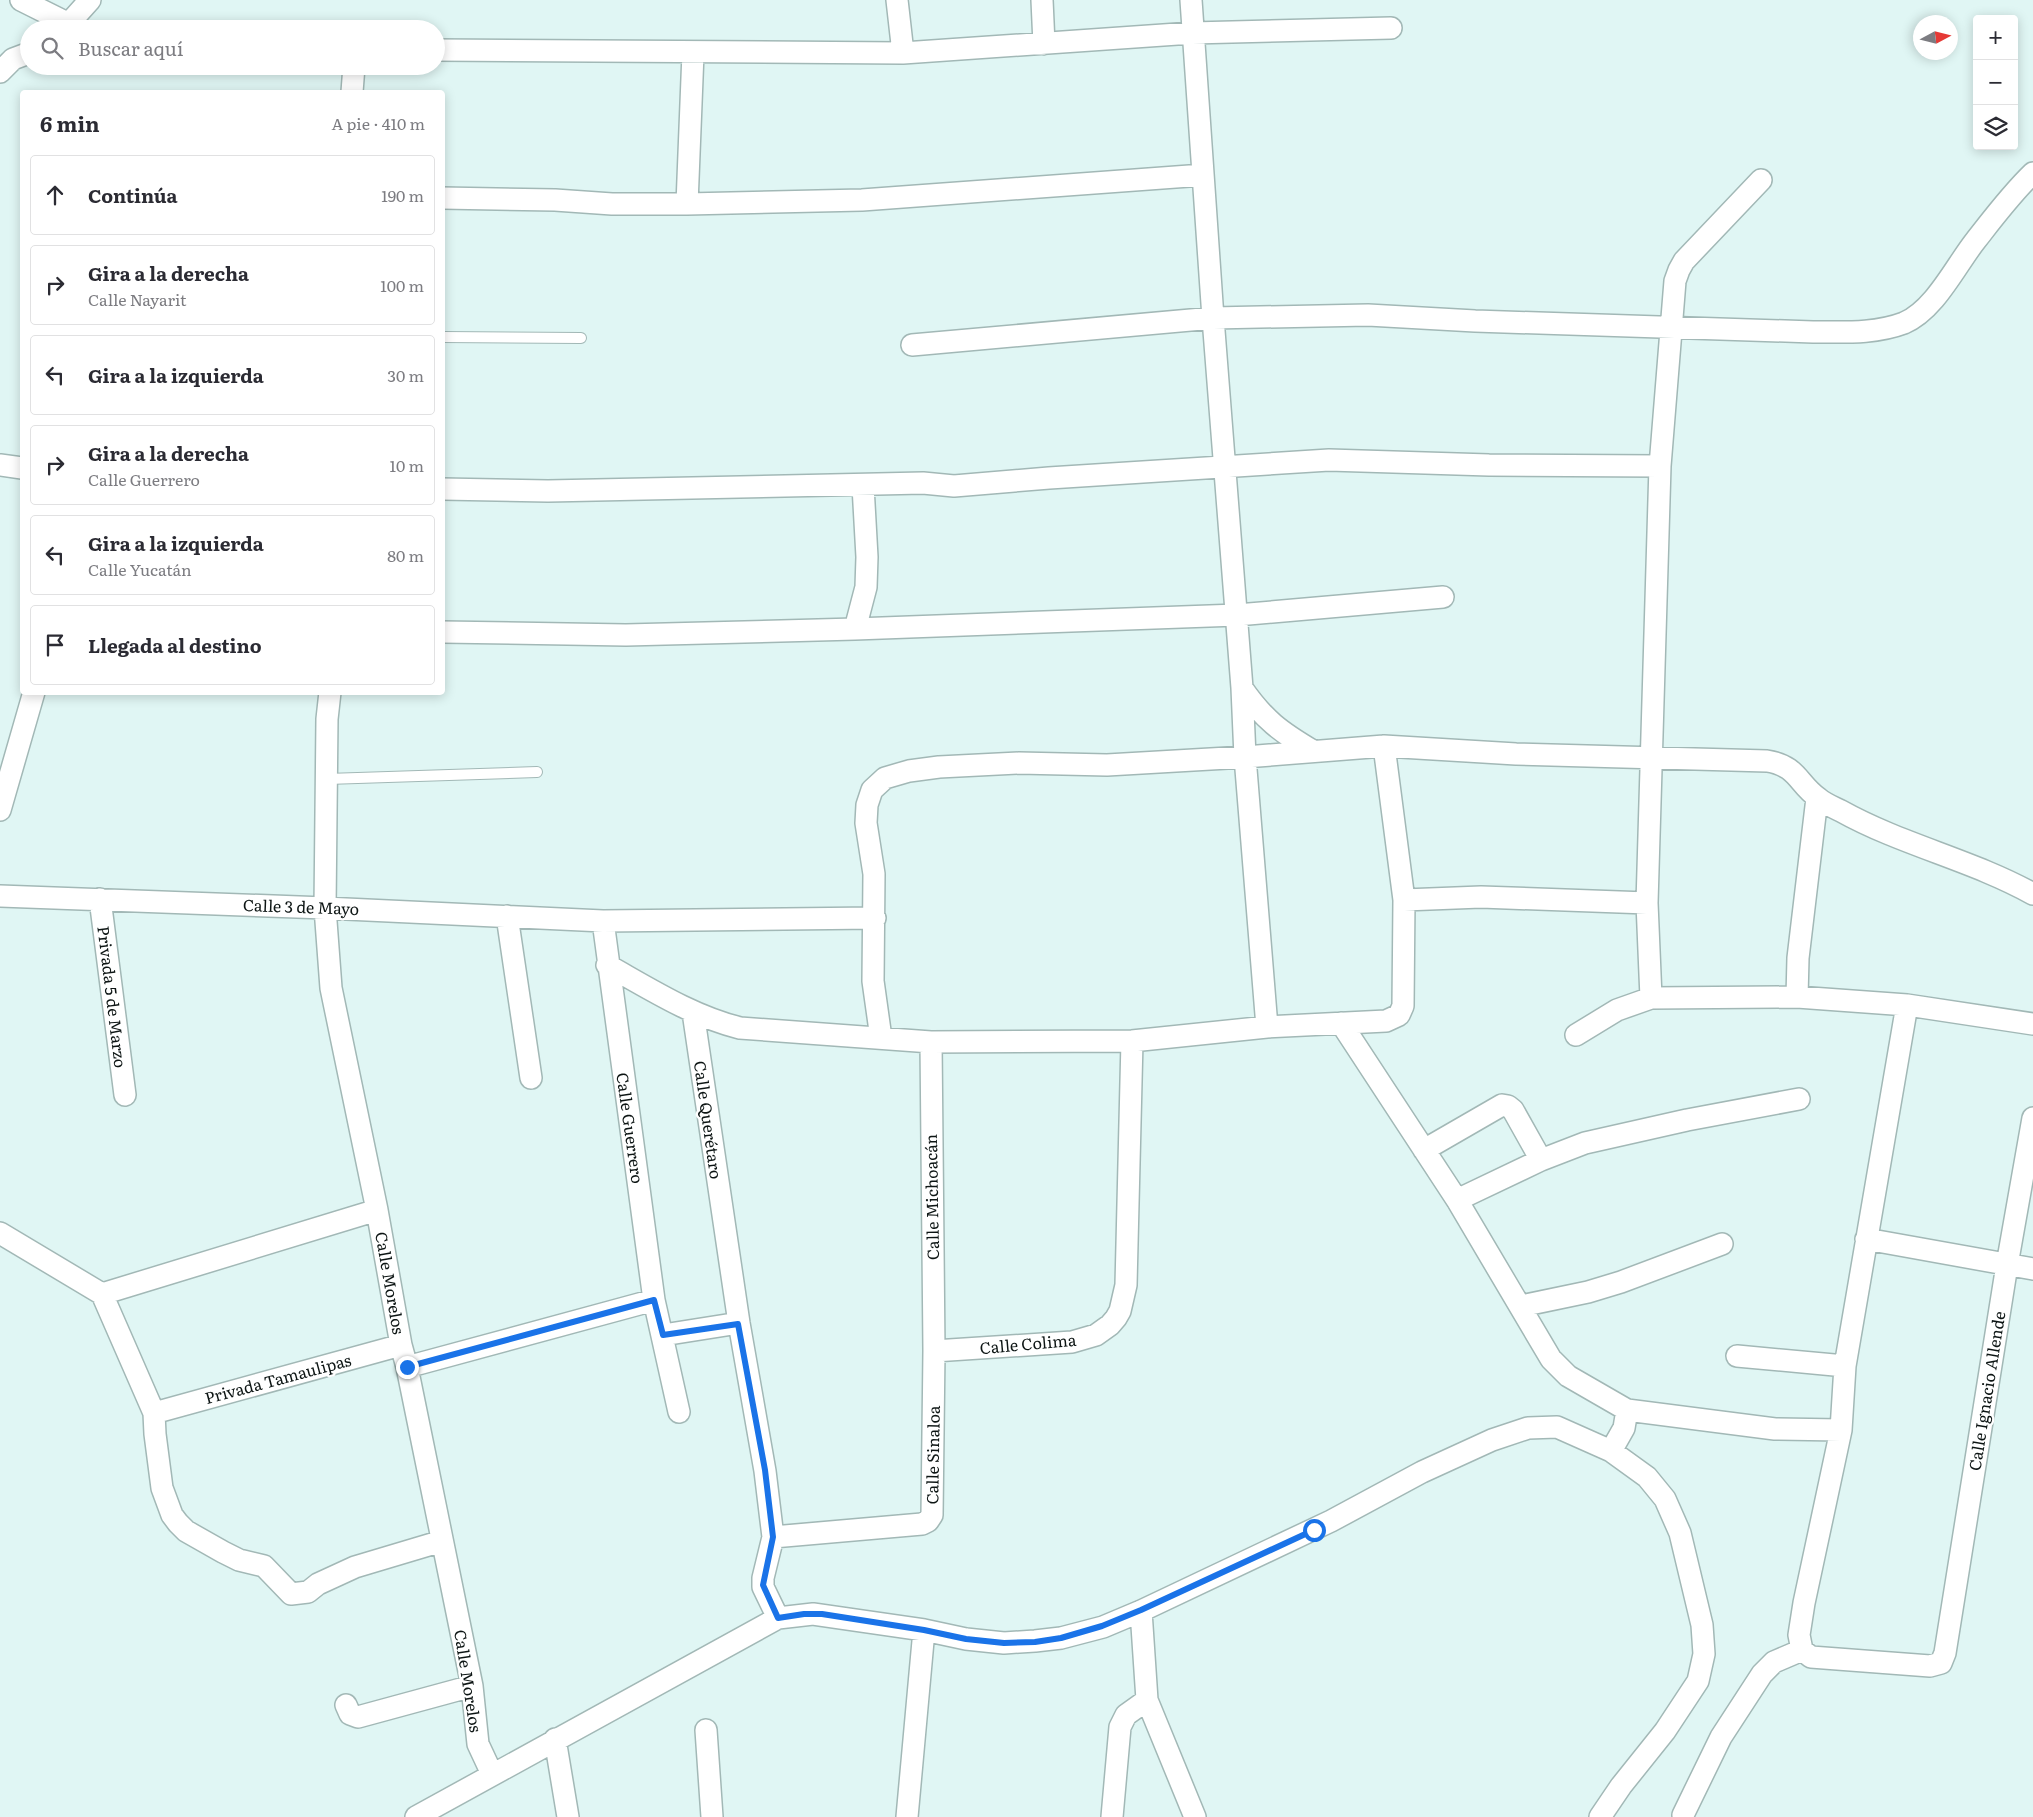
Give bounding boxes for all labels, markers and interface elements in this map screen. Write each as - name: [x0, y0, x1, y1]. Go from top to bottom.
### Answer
- north arrow: [1913, 15, 1958, 60]
- map controls: [1973, 15, 2018, 150]
- button: +: [1973, 15, 2018, 60]
- search box: [20, 20, 445, 75]
- icon: search: [38, 34, 66, 62]
- text: Buscar aquí: [78, 34, 183, 62]
- button: −: [1973, 60, 2018, 105]
- button: layers: [1973, 105, 2018, 150]
- text: 6 min: [40, 107, 100, 138]
- text: A pie · 410 m: [332, 111, 425, 135]
- icon: ahead: [41, 181, 69, 209]
- text: Continúa: [88, 181, 178, 209]
- text: 190 m: [381, 183, 424, 207]
- text: Gira a la derecha: [88, 259, 249, 287]
- icon: right: [41, 271, 69, 299]
- text: 100 m: [380, 273, 424, 297]
- text: Calle Nayarit: [88, 287, 186, 311]
- icon: left: [41, 361, 69, 389]
- text: Gira a la izquierda: [88, 361, 264, 389]
- text: 30 m: [387, 363, 424, 387]
- text: Gira a la derecha: [88, 439, 249, 467]
- icon: right: [41, 451, 69, 479]
- text: 10 m: [390, 453, 424, 477]
- text: Calle Guerrero: [88, 467, 200, 491]
- text: Gira a la izquierda: [88, 529, 264, 557]
- icon: left: [41, 541, 69, 569]
- text: 80 m: [387, 543, 424, 567]
- text: Calle Yucatán: [88, 557, 192, 581]
- icon: arrive: [41, 631, 69, 659]
- text: Llegada al destino: [88, 631, 262, 659]
- street label: Calle 3 de Mayo: [242, 892, 360, 920]
- street label: Privada 5 de Marzo: [92, 925, 134, 1069]
- street label: Calle Querétaro: [689, 1059, 729, 1181]
- street label: Calle Guerrero: [611, 1071, 651, 1185]
- street label: Calle Michoacán: [918, 1133, 944, 1260]
- street label: Calle Morelos: [370, 1230, 412, 1336]
- street label: Calle Ignacio Allende: [1962, 1309, 2010, 1472]
- street label: Calle Colima: [979, 1327, 1078, 1359]
- street label: Privada Tamaulipas: [202, 1347, 354, 1409]
- route end: [396, 1356, 419, 1379]
- street label: Calle Sinaloa: [919, 1405, 945, 1505]
- route start: [1303, 1519, 1326, 1542]
- street label: Calle Morelos: [449, 1628, 489, 1734]

